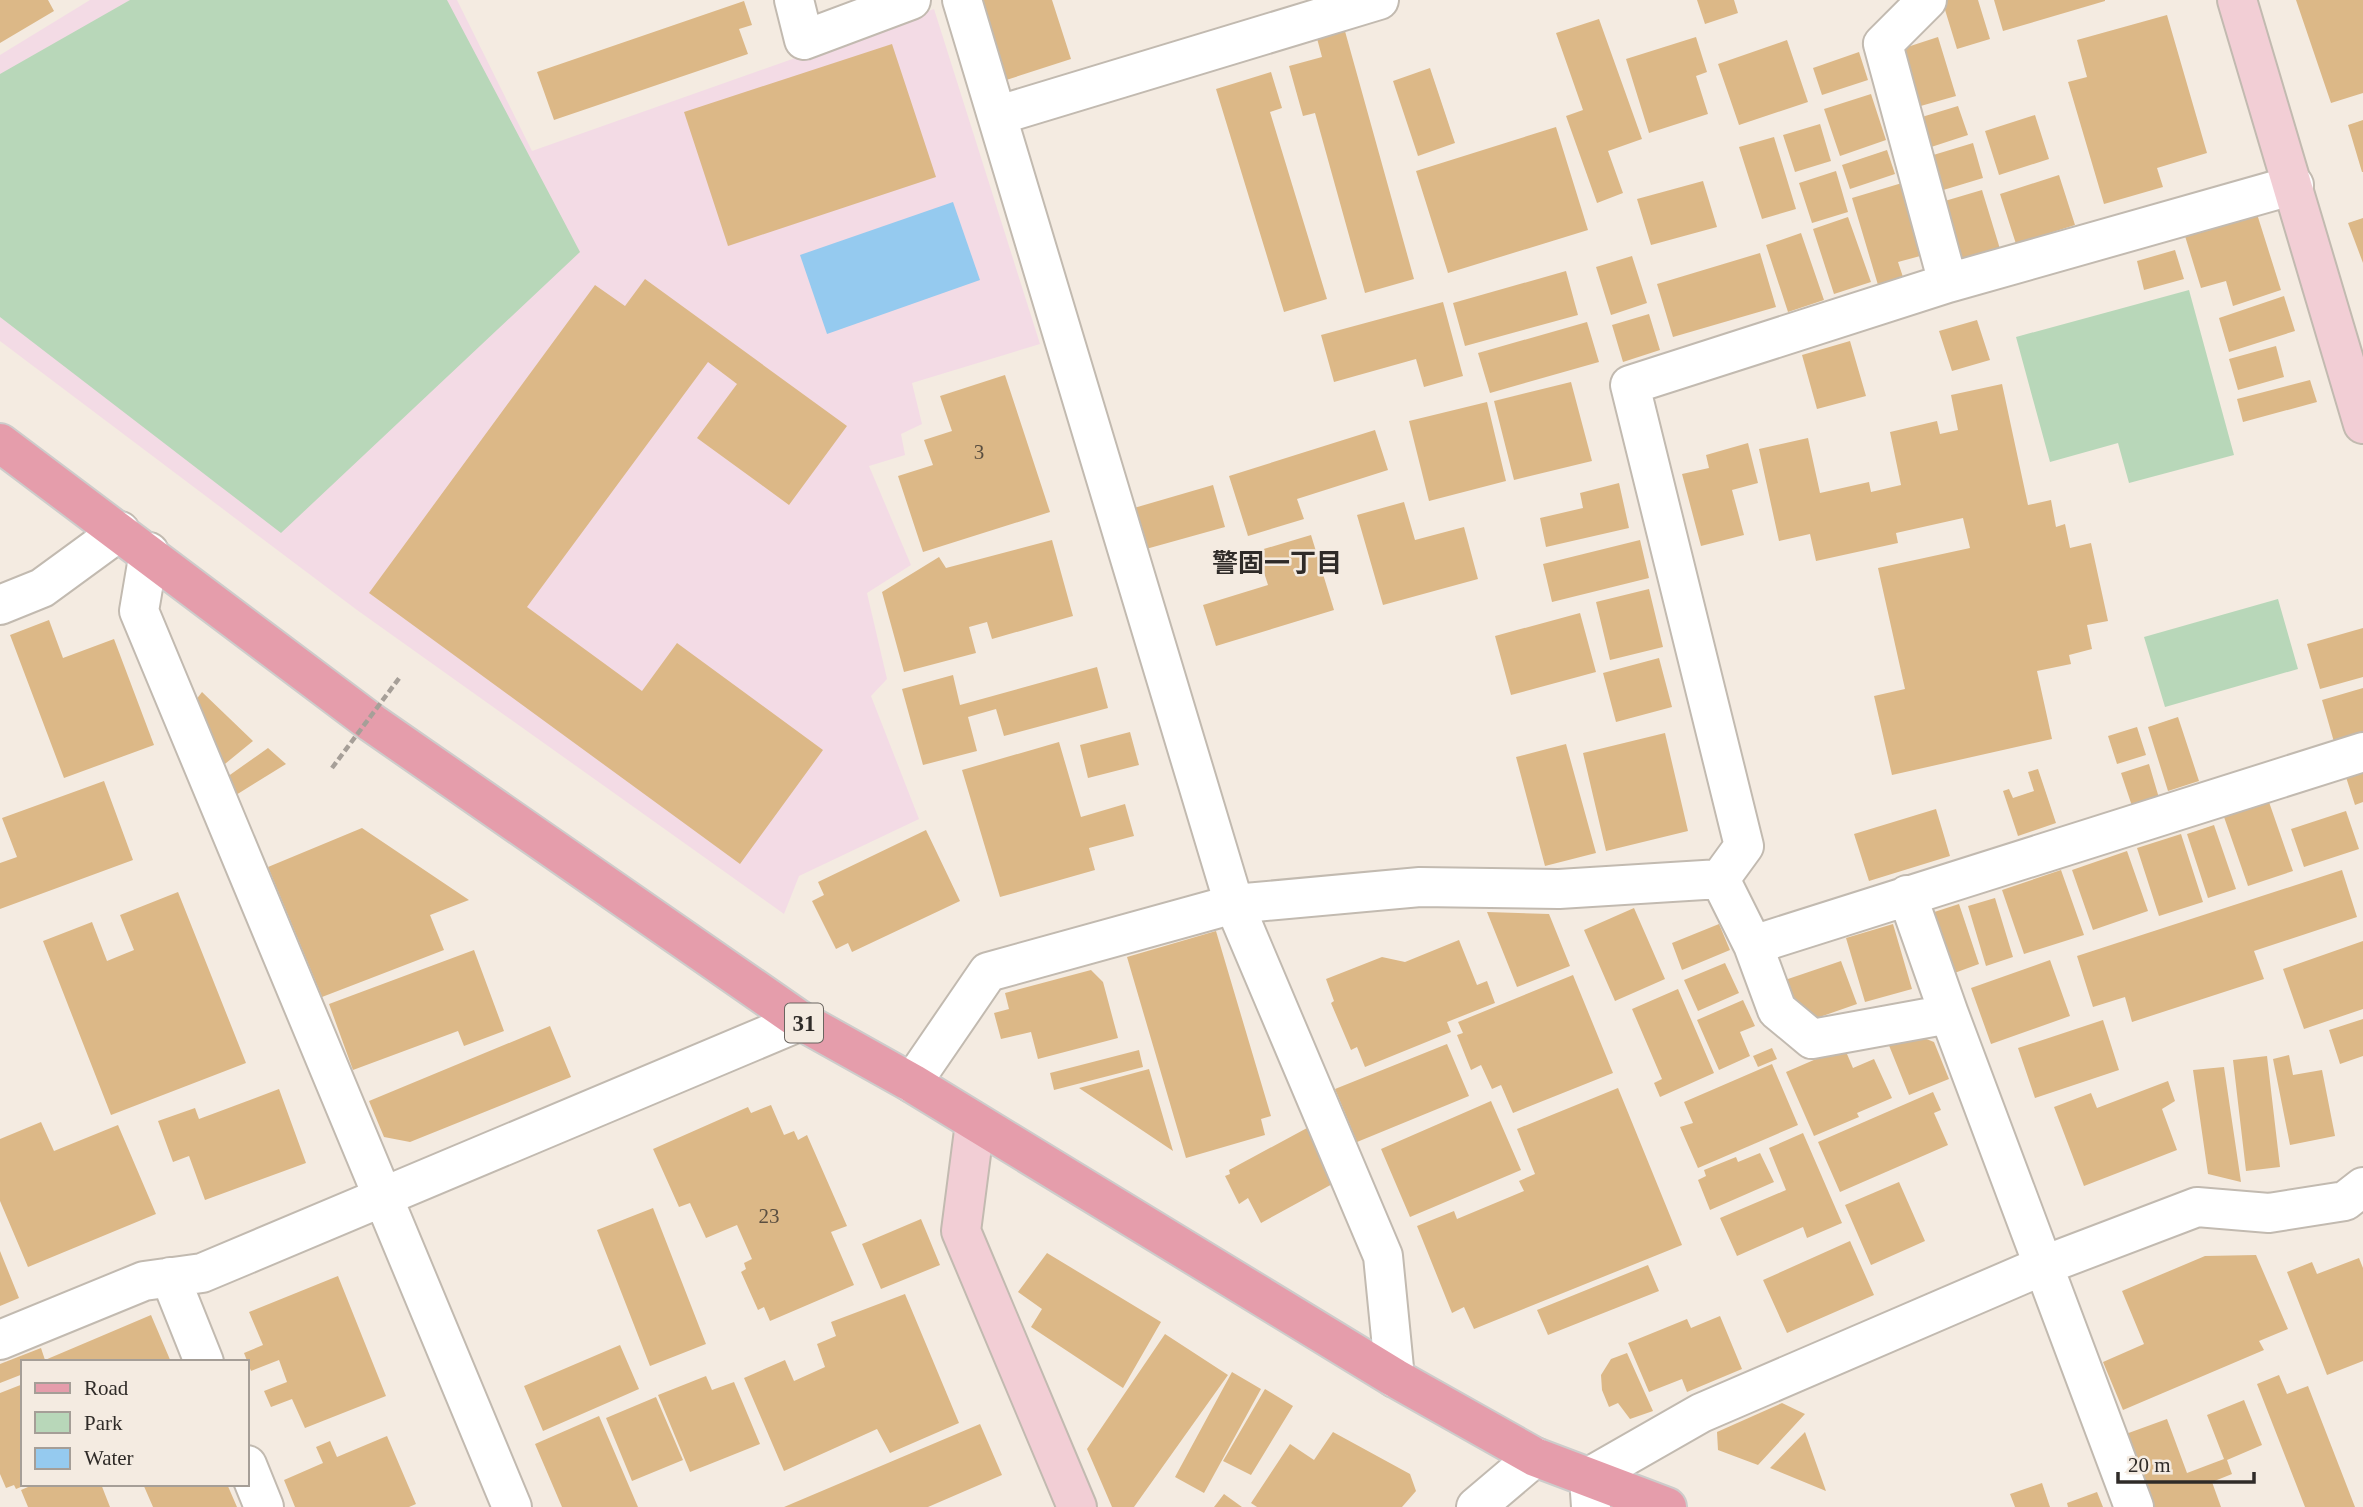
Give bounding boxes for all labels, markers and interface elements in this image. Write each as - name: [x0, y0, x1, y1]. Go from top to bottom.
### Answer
- house number: 3: [974, 440, 984, 464]
- district label: 警固一丁目: [1212, 549, 1342, 578]
- road number: 31: [785, 1004, 823, 1042]
- house number: 23: [759, 1204, 780, 1228]
- legend: [21, 1360, 248, 1486]
- text: Road: [84, 1376, 129, 1400]
- text: Park: [84, 1411, 123, 1435]
- scale bar: [2118, 1440, 2254, 1484]
- text: Water: [84, 1446, 134, 1470]
- text: 20 m: [2128, 1453, 2171, 1477]

